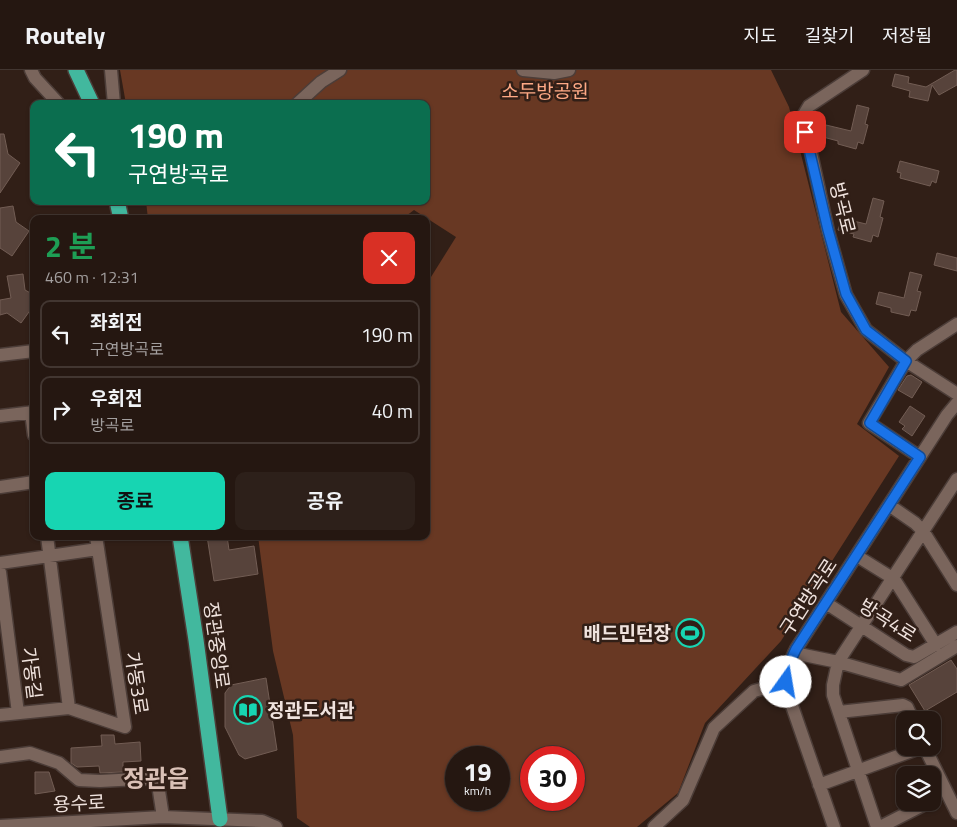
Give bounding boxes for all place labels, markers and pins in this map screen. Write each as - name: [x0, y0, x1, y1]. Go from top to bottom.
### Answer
- pin: [784, 111, 826, 153]
- place label: 배드민턴장: [584, 618, 671, 647]
- sports icon: 배드민턴장: [675, 618, 705, 648]
- library icon: 정관도서관: [233, 695, 263, 725]
- place label: 정관도서관: [267, 695, 355, 724]

